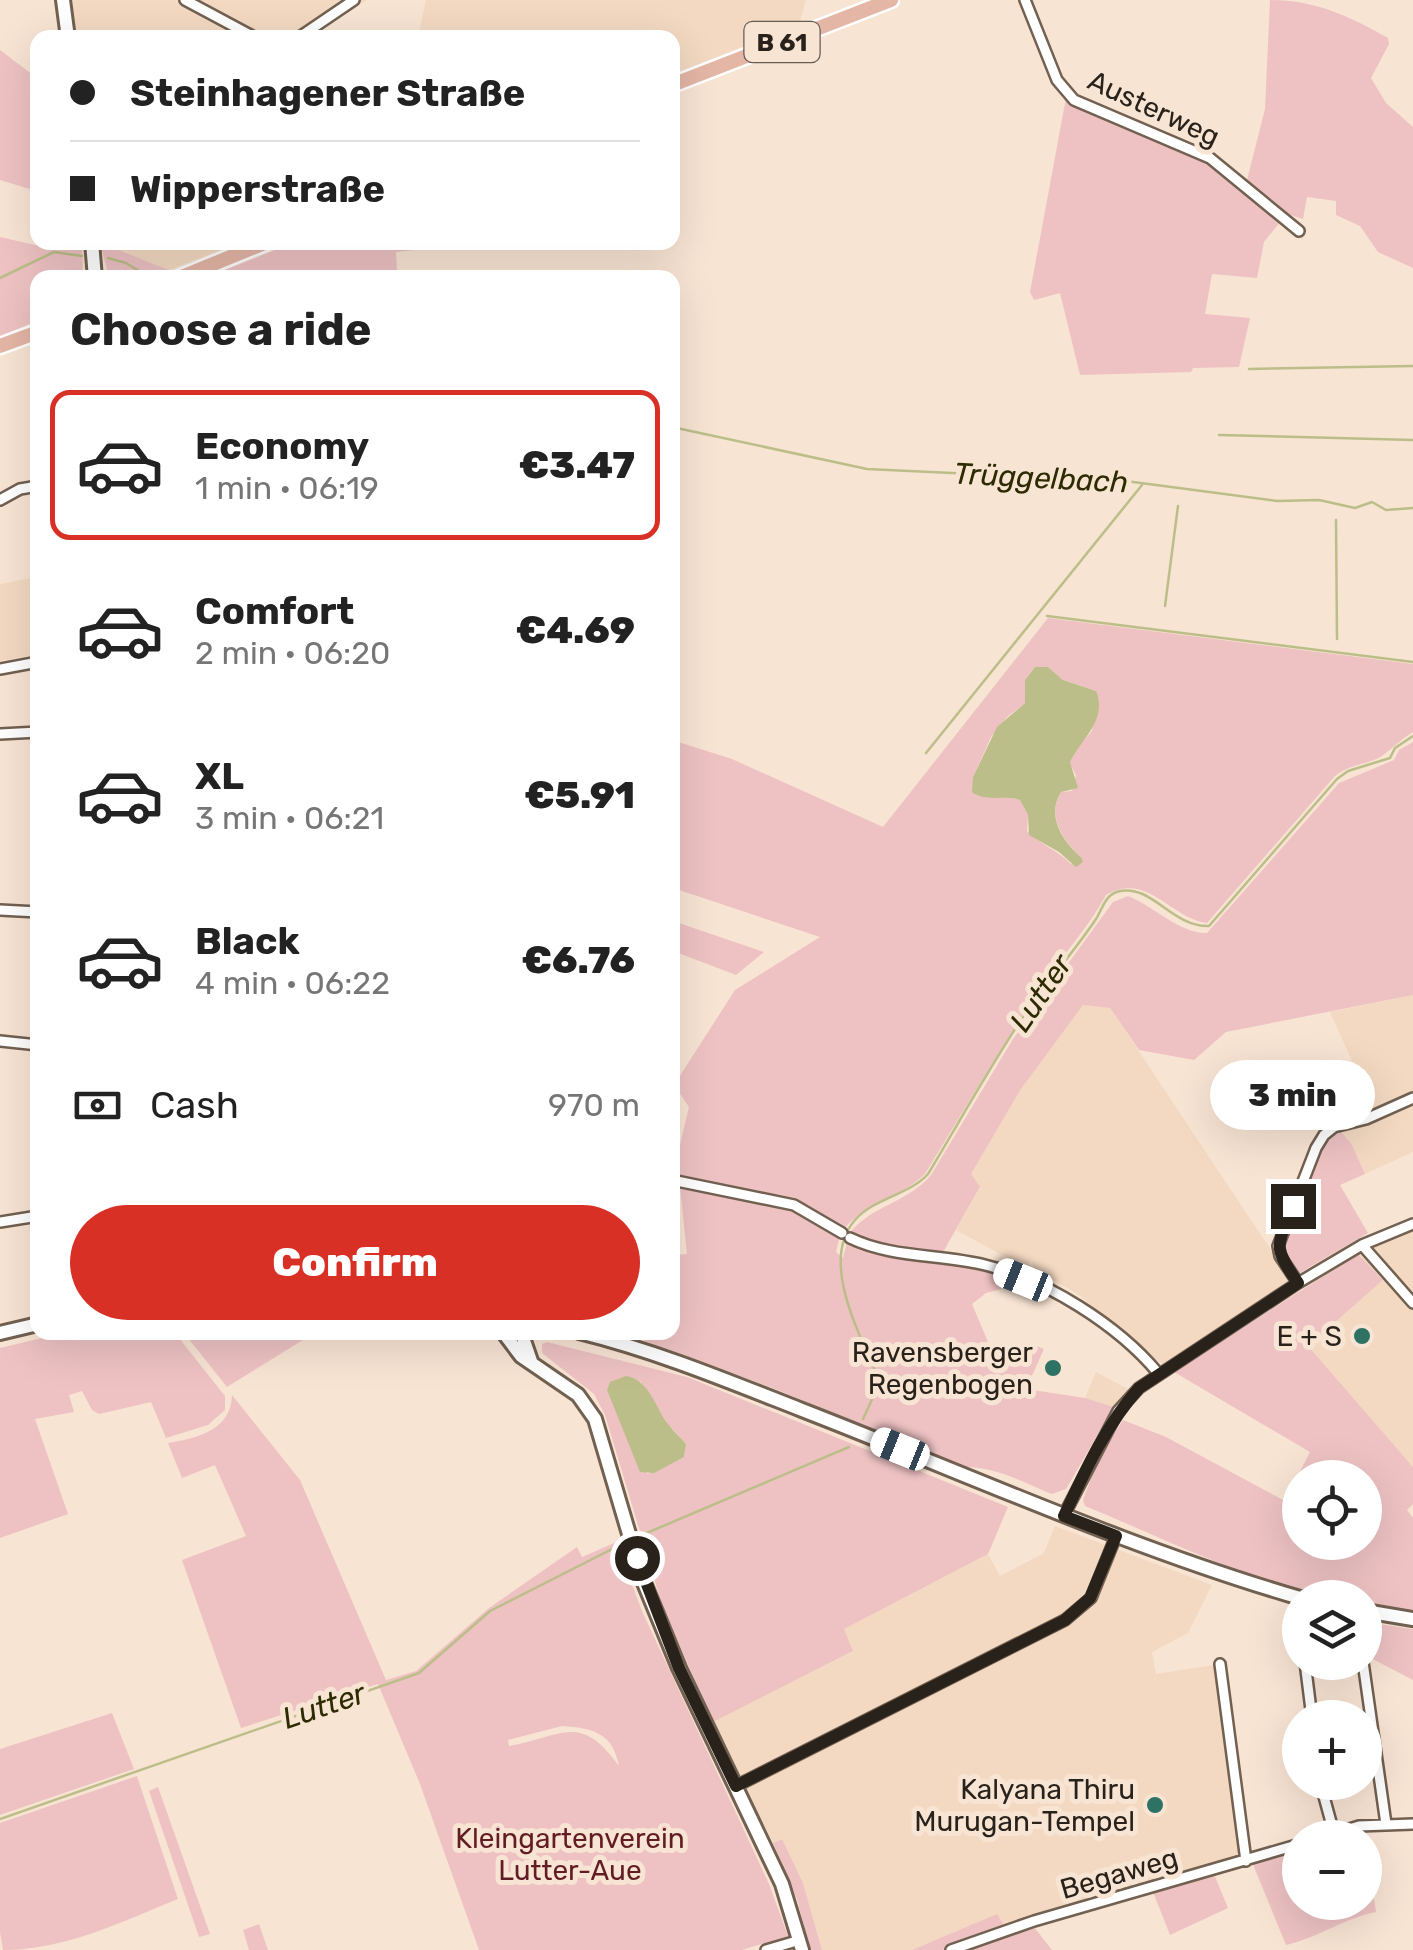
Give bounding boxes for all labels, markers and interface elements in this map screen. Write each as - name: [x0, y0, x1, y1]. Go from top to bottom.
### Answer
- road number: B 61: [744, 22, 820, 62]
- street label: Austerweg: [1083, 64, 1225, 153]
- text: Steinhagener Straße: [130, 70, 525, 116]
- text: Wipperstraße: [130, 166, 385, 212]
- text: Choose a ride: [70, 303, 372, 356]
- icon: car: [75, 420, 165, 510]
- text: Economy: [195, 423, 369, 469]
- text: €3.47: [519, 442, 635, 488]
- water label: Trüggelbach: [953, 455, 1129, 501]
- text: 1 min · 06:19: [195, 469, 379, 507]
- icon: car: [75, 585, 165, 675]
- text: Comfort: [195, 588, 354, 634]
- text: €4.69: [516, 607, 635, 653]
- text: 2 min · 06:20: [195, 634, 390, 672]
- icon: car: [75, 750, 165, 840]
- text: XL: [195, 753, 244, 799]
- text: €5.91: [524, 772, 635, 818]
- text: 3 min · 06:21: [195, 799, 384, 837]
- icon: car: [75, 915, 165, 1005]
- text: Black: [195, 918, 300, 964]
- text: €6.76: [522, 937, 635, 983]
- water label: Lutter: [1002, 946, 1081, 1038]
- text: 4 min · 06:22: [195, 964, 390, 1002]
- callout: 3 min: [1210, 1061, 1376, 1131]
- text: 3 min: [1248, 1076, 1337, 1114]
- icon: cash: [70, 1078, 125, 1133]
- text: Cash: [150, 1082, 239, 1128]
- text: 970 m: [548, 1086, 640, 1124]
- route end: [1271, 1184, 1316, 1229]
- button: Confirm: [70, 1205, 640, 1320]
- car: [990, 1255, 1056, 1305]
- place label: E + S: [1276, 1320, 1342, 1353]
- marker: E + S: [1351, 1325, 1373, 1347]
- place label: Ravensberger Regenbogen: [852, 1336, 1033, 1401]
- marker: Ravensberger Regenbogen: [1042, 1357, 1064, 1379]
- car: [867, 1424, 933, 1474]
- map controls: [1282, 1460, 1382, 1920]
- button: locate: [1282, 1460, 1382, 1560]
- route start: [615, 1536, 660, 1581]
- button: layers: [1282, 1580, 1382, 1680]
- water label: Lutter: [278, 1675, 372, 1737]
- button: +: [1282, 1700, 1382, 1800]
- place label: Kalyana Thiru Murugan-Tempel: [914, 1773, 1135, 1838]
- marker: Kalyana Thiru Murugan-Tempel: [1144, 1794, 1166, 1816]
- button: −: [1282, 1820, 1382, 1920]
- park label: Kleingartenverein Lutter-Aue: [455, 1822, 685, 1887]
- street label: Begaweg: [1056, 1841, 1182, 1906]

